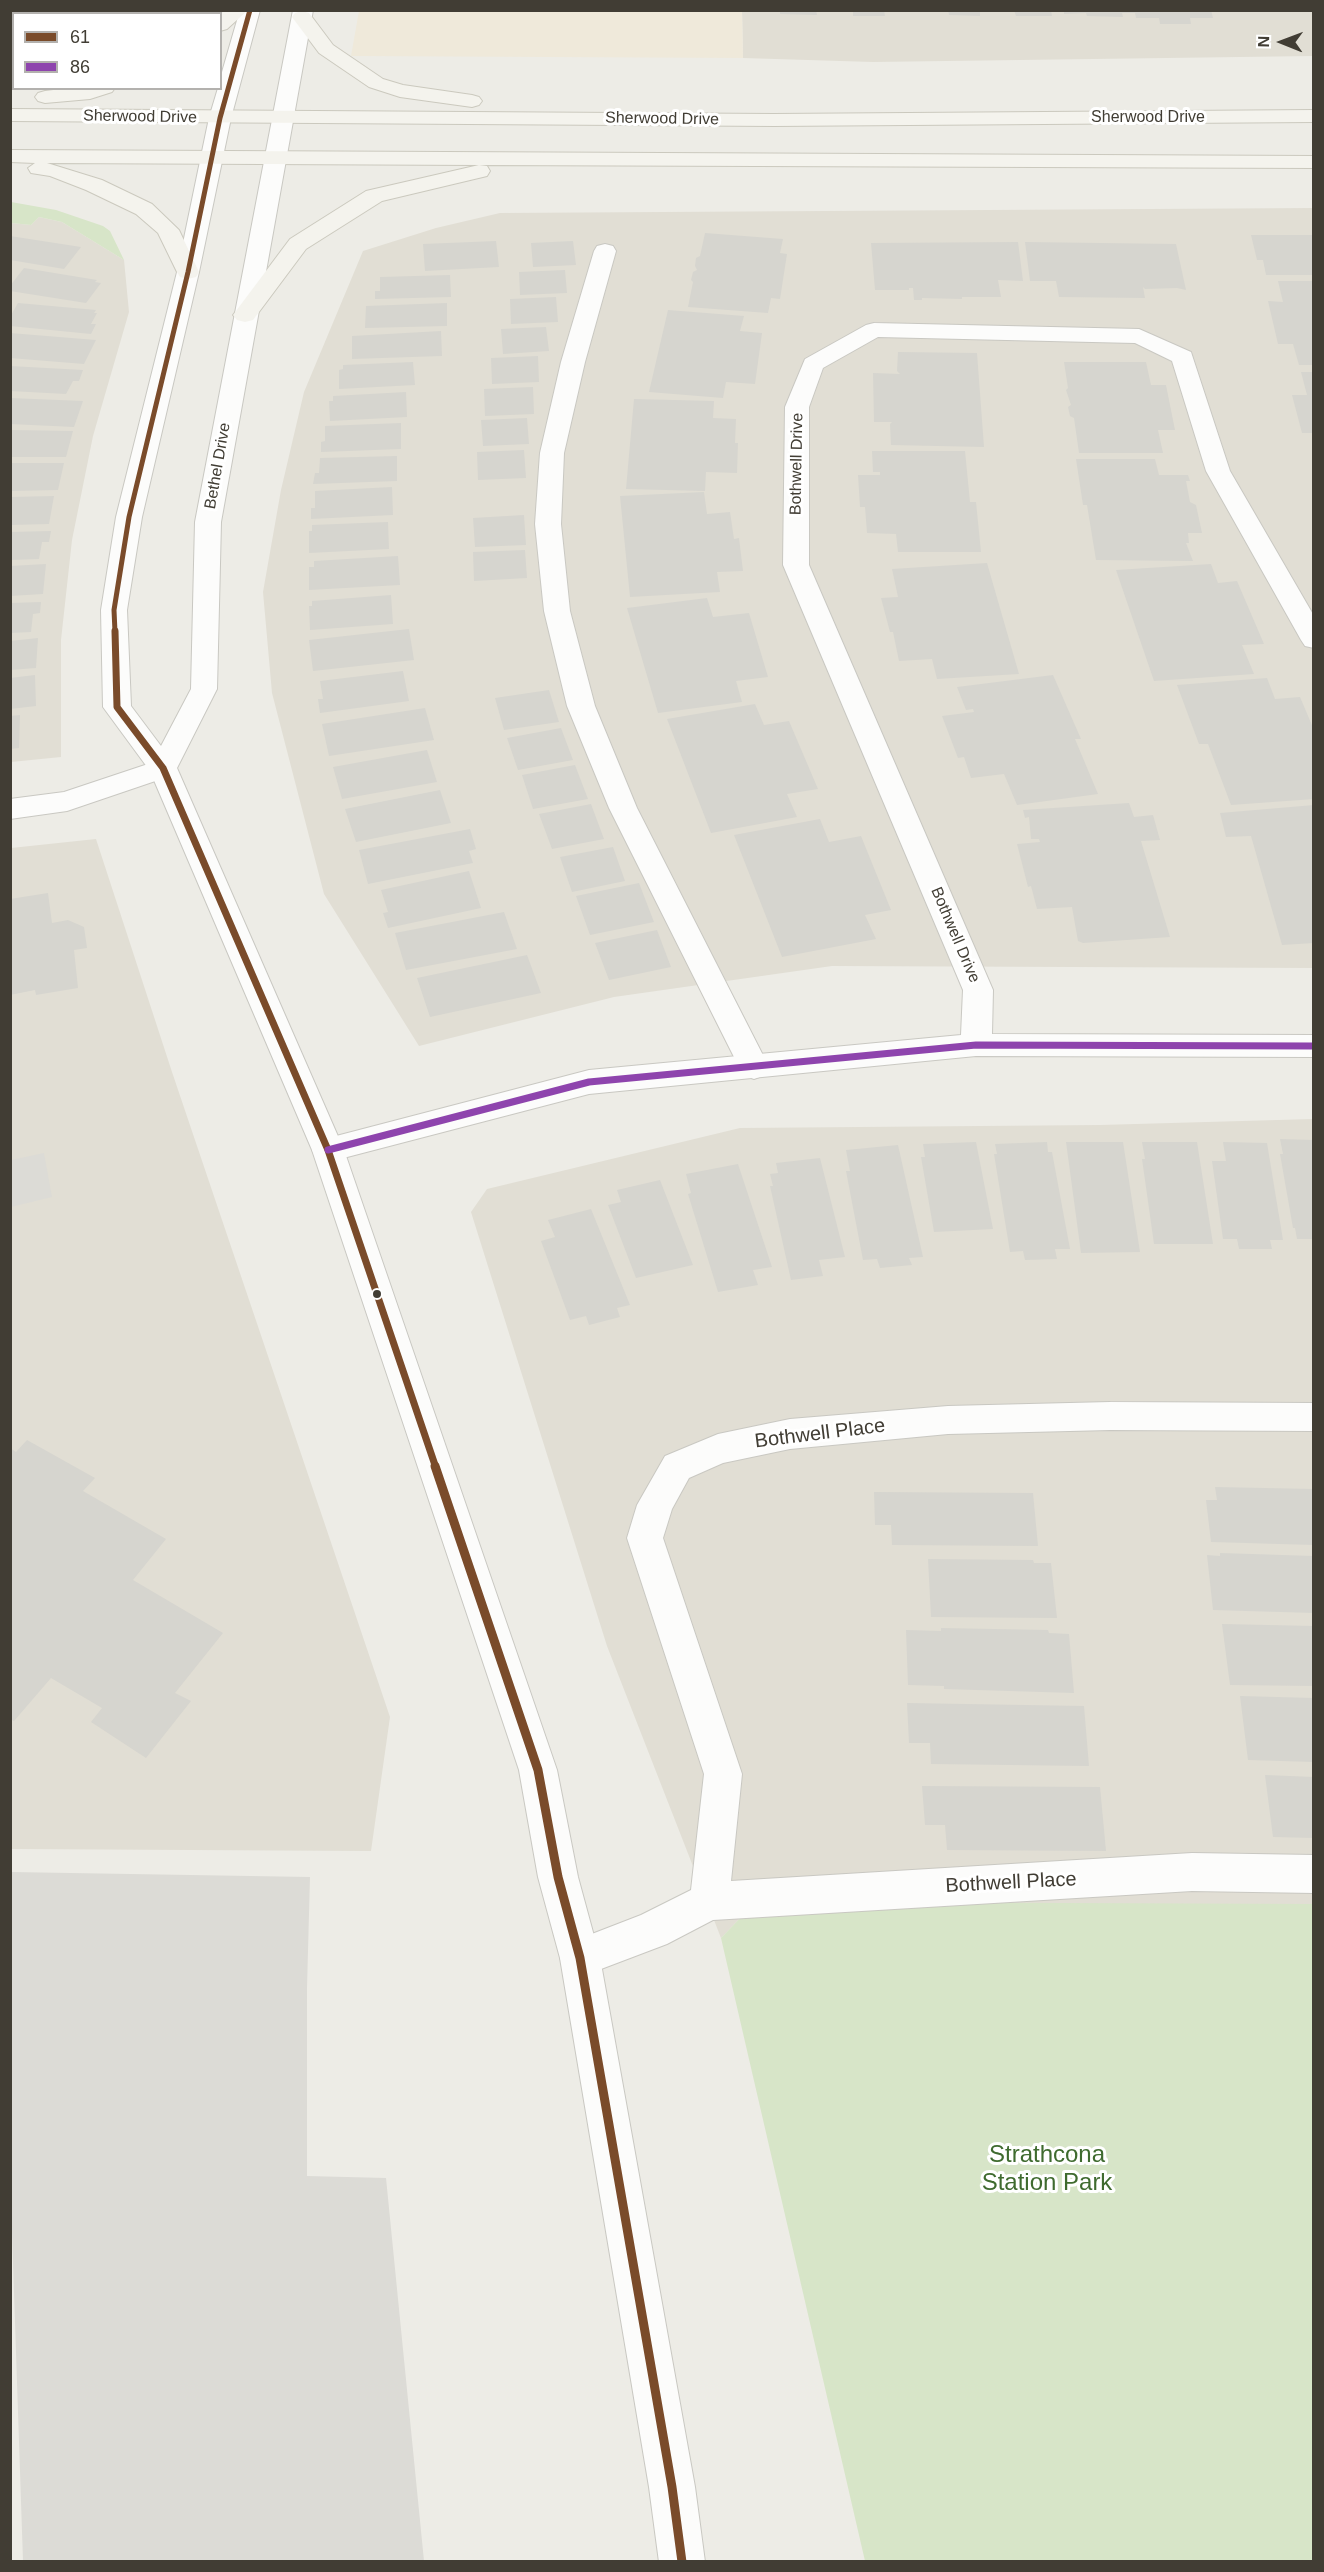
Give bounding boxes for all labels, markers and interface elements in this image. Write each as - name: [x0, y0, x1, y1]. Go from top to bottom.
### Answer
- legend: [12, 12, 222, 90]
- north arrow: [1252, 12, 1312, 72]
- text: 61: [70, 27, 90, 47]
- text: N: [1255, 36, 1272, 48]
- text: 86: [70, 57, 90, 77]
- street label: Sherwood Drive: [83, 106, 197, 128]
- street label: Sherwood Drive: [605, 108, 719, 130]
- street label: Sherwood Drive: [1091, 108, 1205, 128]
- street label: Bothwell Drive: [787, 413, 807, 515]
- street label: Bethel Drive: [201, 421, 235, 511]
- street label: Bothwell Drive: [926, 884, 984, 986]
- unlabelled marker: [371, 1288, 383, 1300]
- street label: Bothwell Place: [753, 1414, 887, 1454]
- street label: Bothwell Place: [945, 1868, 1077, 1898]
- park label: Strathcona Station Park: [982, 2141, 1112, 2197]

